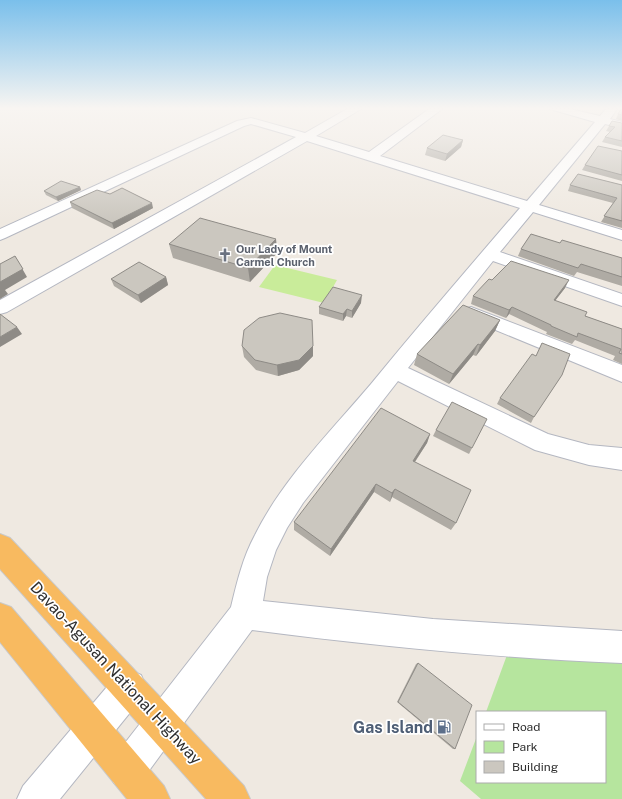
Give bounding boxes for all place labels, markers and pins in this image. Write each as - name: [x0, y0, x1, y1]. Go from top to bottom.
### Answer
- place label: Our Lady of Mount Carmel Church: [236, 243, 333, 268]
- church icon: Our Lady of Mount Carmel Church: [217, 247, 233, 263]
- place label: Gas Island: [353, 718, 433, 737]
- fuel station icon: Gas Island: [436, 719, 452, 735]

